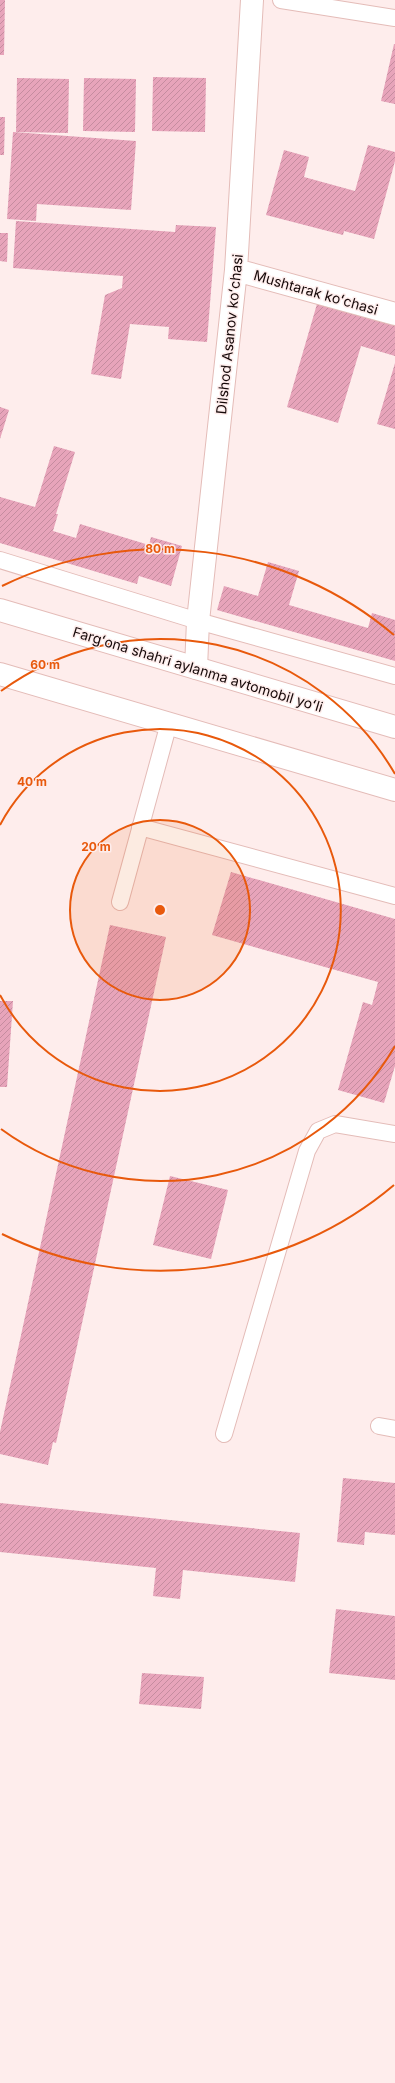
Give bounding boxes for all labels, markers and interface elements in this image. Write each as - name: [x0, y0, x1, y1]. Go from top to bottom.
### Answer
- street label: Dilshod Asanov koʻchasi: [212, 253, 246, 415]
- street label: Mushtarak koʻchasi: [252, 266, 380, 318]
- text: 80 m: [145, 541, 175, 556]
- street label: Fargʻona shahri aylanma avtomobil yoʻli: [71, 623, 325, 715]
- text: 60 m: [30, 657, 60, 672]
- text: 40 m: [17, 774, 47, 789]
- text: 20 m: [81, 839, 111, 854]
- centre of rings: [153, 903, 167, 917]

